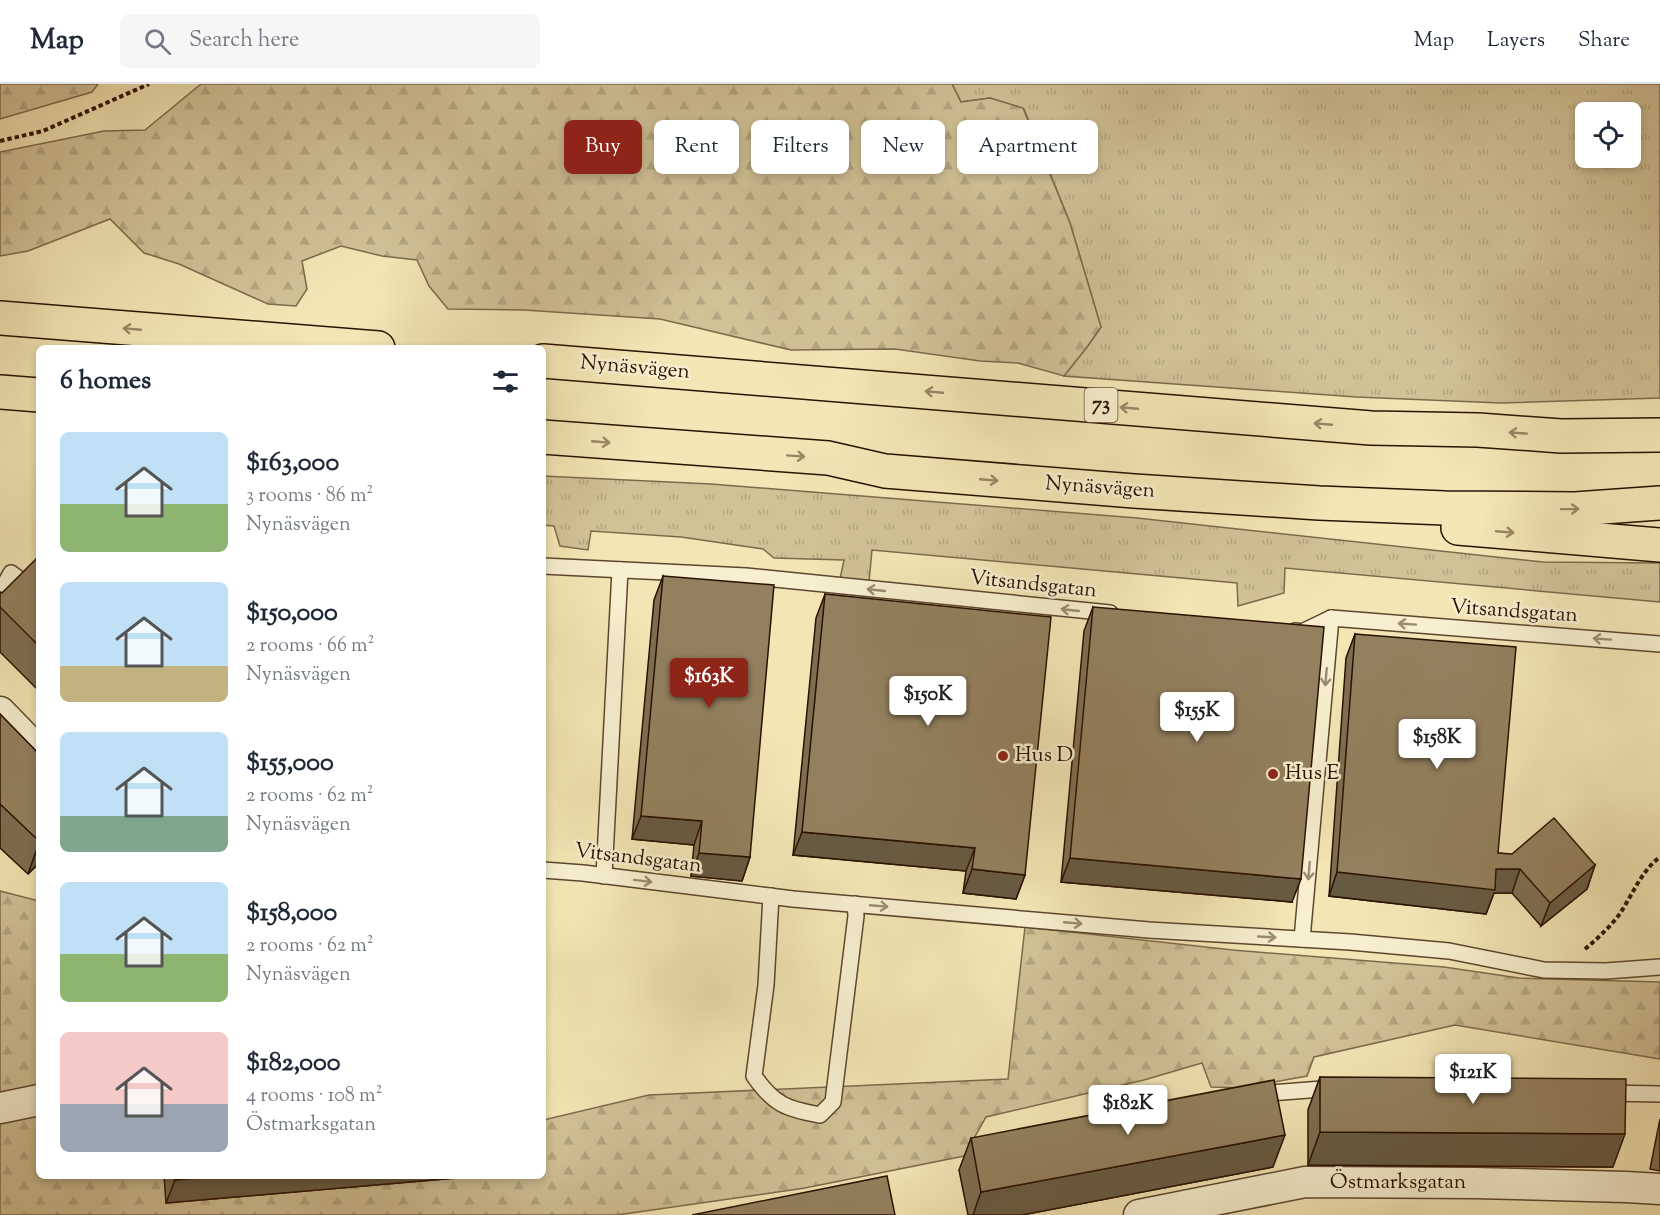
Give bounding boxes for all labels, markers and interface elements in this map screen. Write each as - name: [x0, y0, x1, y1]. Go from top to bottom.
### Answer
- search box: [120, 14, 540, 68]
- text: Map: [30, 21, 84, 61]
- icon: search: [141, 25, 174, 58]
- text: Search here: [189, 25, 299, 57]
- text: Map: [1414, 26, 1454, 56]
- text: Layers: [1487, 26, 1545, 56]
- text: Share: [1578, 26, 1630, 56]
- map controls: [1575, 102, 1641, 168]
- button: locate: [1575, 102, 1641, 168]
- chip: Buy: [564, 120, 642, 174]
- chip: Rent: [654, 120, 739, 174]
- chip: Filters: [751, 120, 849, 174]
- chip: New: [861, 120, 945, 174]
- chip: Apartment: [957, 120, 1098, 174]
- one-way arrow: [122, 323, 142, 334]
- street label: Nynäsvägen: [579, 348, 691, 388]
- text: 6 homes: [60, 363, 151, 400]
- icon: filters: [489, 365, 522, 398]
- one-way arrow: [925, 386, 945, 397]
- road number: 73: [1084, 388, 1118, 422]
- one-way arrow: [1119, 402, 1139, 413]
- one-way arrow: [1313, 418, 1333, 429]
- one-way arrow: [1508, 427, 1528, 438]
- one-way arrow: [591, 437, 611, 448]
- text: $163,000: [246, 445, 339, 482]
- one-way arrow: [785, 451, 805, 462]
- icon: home: [108, 456, 180, 528]
- street label: Nynäsvägen: [1044, 469, 1156, 507]
- one-way arrow: [978, 474, 998, 485]
- text: 3 rooms · 86 m²: [246, 482, 373, 511]
- one-way arrow: [1560, 503, 1580, 515]
- text: Nynäsvägen: [246, 511, 351, 540]
- one-way arrow: [1495, 527, 1515, 538]
- street label: Vitsandsgatan: [968, 563, 1098, 607]
- one-way arrow: [866, 584, 886, 595]
- street label: Vitsandsgatan: [1449, 593, 1579, 631]
- text: $150,000: [246, 595, 338, 632]
- one-way arrow: [1060, 604, 1080, 615]
- icon: home: [108, 606, 180, 678]
- one-way arrow: [1398, 619, 1418, 630]
- text: 2 rooms · 66 m²: [246, 632, 374, 661]
- one-way arrow: [1592, 634, 1612, 645]
- pin: $163K: [667, 658, 751, 709]
- text: Nynäsvägen: [246, 661, 351, 690]
- text: $163K: [684, 663, 734, 692]
- one-way arrow: [1320, 666, 1331, 686]
- pin: $150K: [886, 676, 970, 727]
- text: $150K: [903, 681, 953, 710]
- pin: $155K: [1155, 692, 1239, 743]
- text: $155K: [1174, 697, 1220, 726]
- pin: $158K: [1395, 719, 1479, 770]
- text: $158K: [1413, 724, 1461, 753]
- place label: Hus D: [1015, 741, 1073, 771]
- text: $155,000: [246, 745, 334, 782]
- marker: Hus D: [996, 749, 1010, 763]
- icon: home: [108, 756, 180, 828]
- place label: Hus E: [1285, 759, 1339, 789]
- marker: Hus E: [1266, 767, 1280, 781]
- text: 2 rooms · 62 m²: [246, 782, 374, 811]
- text: Nynäsvägen: [246, 811, 351, 840]
- street label: Vitsandsgatan: [573, 836, 703, 882]
- one-way arrow: [1303, 860, 1314, 880]
- one-way arrow: [633, 875, 652, 886]
- text: $158,000: [246, 895, 337, 932]
- one-way arrow: [868, 901, 888, 912]
- icon: home: [108, 906, 180, 978]
- one-way arrow: [1062, 918, 1082, 929]
- text: 2 rooms · 62 m²: [246, 932, 374, 961]
- one-way arrow: [1257, 932, 1277, 943]
- text: Nynäsvägen: [246, 961, 351, 990]
- text: $182,000: [246, 1045, 341, 1082]
- pin: $121K: [1431, 1054, 1515, 1105]
- icon: home: [108, 1056, 180, 1128]
- text: $121K: [1449, 1059, 1497, 1088]
- text: 4 rooms · 108 m²: [246, 1082, 382, 1111]
- pin: $182K: [1086, 1085, 1170, 1136]
- text: $182K: [1102, 1090, 1154, 1119]
- text: Östmarksgatan: [246, 1111, 376, 1140]
- street label: Östmarksgatan: [1330, 1168, 1466, 1198]

